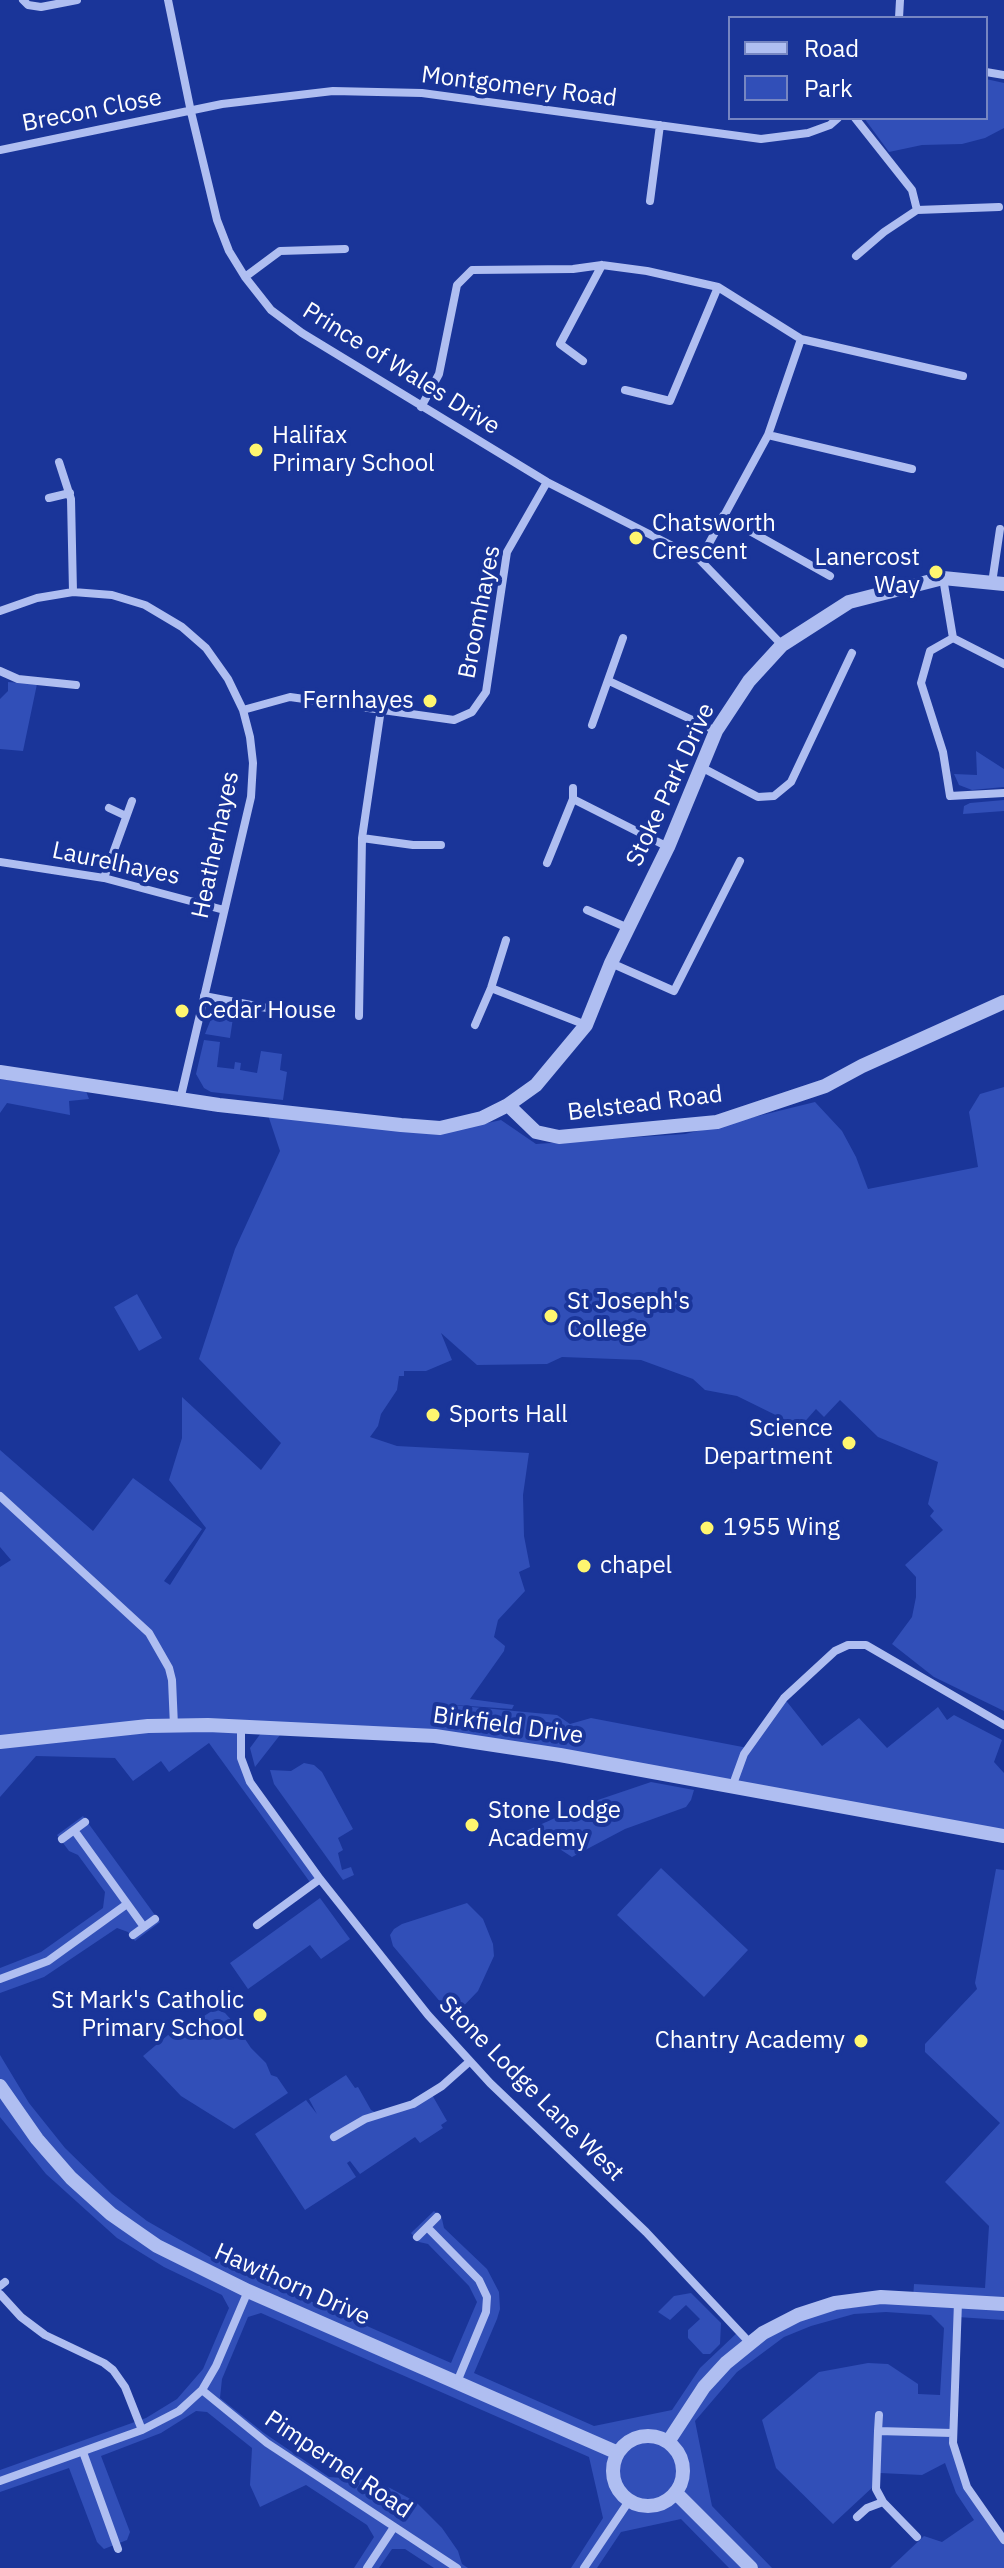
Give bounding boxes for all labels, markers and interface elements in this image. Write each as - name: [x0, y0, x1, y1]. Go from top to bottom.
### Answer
- legend: [728, 16, 988, 120]
- text: Road: [804, 32, 859, 64]
- street label: Montgomery Road: [420, 61, 618, 113]
- text: Park: [804, 72, 853, 104]
- street label: Brecon Close: [20, 83, 164, 139]
- street label: Prince of Wales Drive: [297, 297, 505, 441]
- place label: Halifax Primary School: [272, 422, 435, 478]
- marker: Halifax Primary School: [247, 441, 265, 459]
- place label: Chatsworth Crescent: [652, 510, 776, 566]
- marker: Chatsworth Crescent: [627, 529, 645, 547]
- street label: Broomhayes: [453, 543, 507, 681]
- place label: Lanercost Way: [814, 544, 920, 600]
- marker: Lanercost Way: [927, 563, 945, 581]
- place label: Fernhayes: [303, 687, 414, 715]
- marker: Fernhayes: [421, 692, 439, 710]
- street label: Stoke Park Drive: [621, 699, 721, 871]
- street label: Heatherhayes: [186, 769, 246, 921]
- street label: Laurelhayes: [49, 836, 183, 892]
- place label: Cedar House: [198, 997, 336, 1025]
- marker: Cedar House: [173, 1002, 191, 1020]
- street label: Belstead Road: [566, 1080, 724, 1128]
- place label: St Joseph's College: [567, 1288, 690, 1344]
- marker: St Joseph's College: [542, 1307, 560, 1325]
- place label: Sports Hall: [449, 1401, 568, 1429]
- marker: Sports Hall: [424, 1406, 442, 1424]
- place label: Science Department: [703, 1415, 833, 1471]
- marker: Science Department: [840, 1434, 858, 1452]
- place label: 1955 Wing: [723, 1514, 840, 1542]
- marker: 1955 Wing: [698, 1519, 716, 1537]
- place label: chapel: [600, 1552, 672, 1580]
- marker: chapel: [575, 1557, 593, 1575]
- street label: Birkfield Drive: [431, 1701, 585, 1751]
- place label: Stone Lodge Academy: [488, 1797, 621, 1853]
- marker: Stone Lodge Academy: [463, 1816, 481, 1834]
- place label: St Mark's Catholic Primary School: [51, 1987, 244, 2043]
- street label: Stone Lodge Lane West: [432, 1990, 630, 2188]
- marker: St Mark's Catholic Primary School: [251, 2006, 269, 2024]
- place label: Chantry Academy: [655, 2027, 845, 2055]
- marker: Chantry Academy: [852, 2032, 870, 2050]
- street label: Hawthorn Drive: [210, 2238, 374, 2332]
- street label: Pimpernel Road: [259, 2405, 417, 2525]

